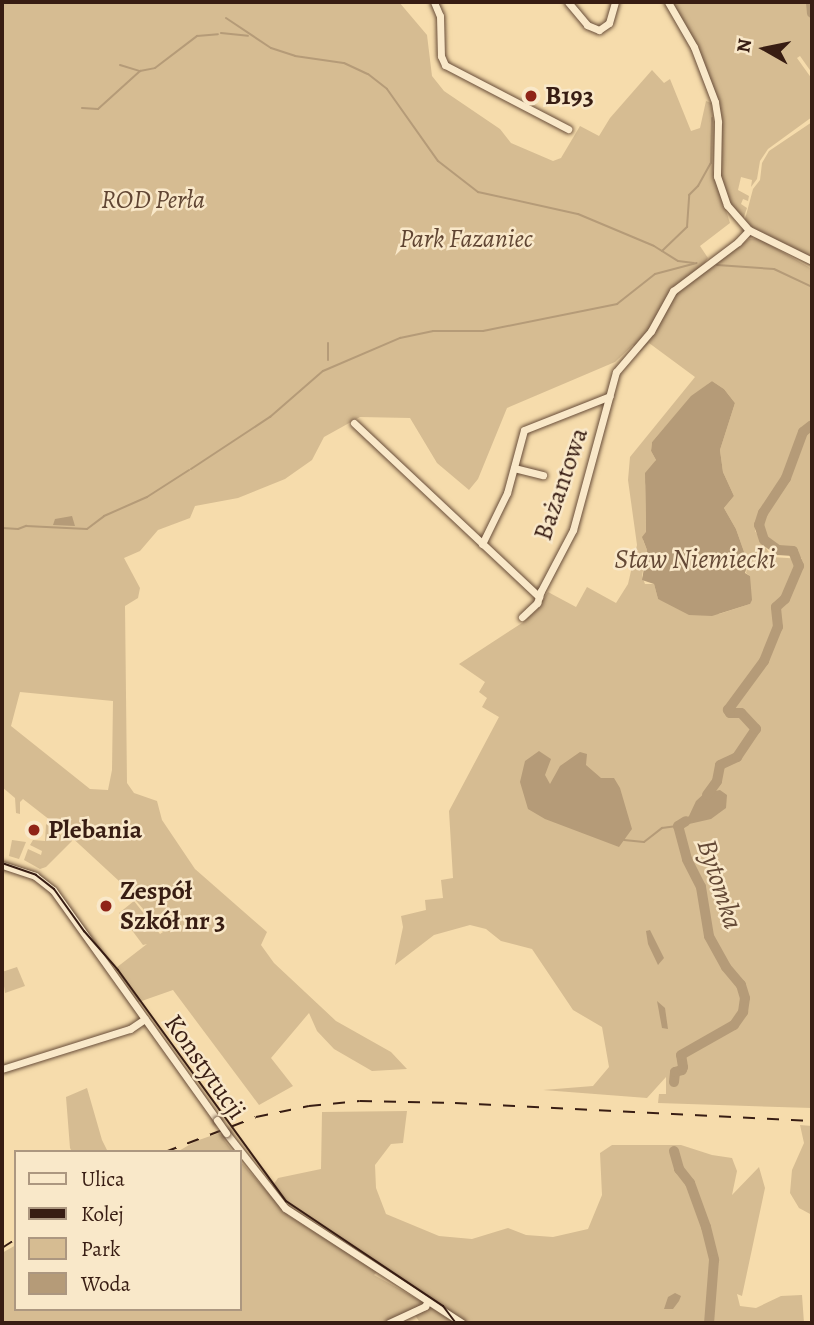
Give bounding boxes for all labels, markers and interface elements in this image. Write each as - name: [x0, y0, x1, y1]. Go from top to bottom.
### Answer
- north arrow: [730, 14, 800, 84]
- text: N: [730, 37, 758, 55]
- place label: B193: [545, 80, 594, 112]
- marker: B193: [523, 88, 539, 104]
- park label: ROD Perła: [101, 184, 205, 216]
- park label: Park Fazaniec: [399, 223, 533, 255]
- street label: Bażantowa: [527, 424, 595, 544]
- water label: Staw Niemiecki: [614, 542, 776, 576]
- place label: Plebania: [48, 814, 142, 846]
- marker: Plebania: [26, 822, 42, 838]
- water label: Bytomka: [690, 835, 750, 933]
- place label: Zespół Szkół nr 3: [120, 875, 225, 936]
- marker: Zespół Szkół nr 3: [98, 898, 114, 914]
- street label: Konstytucji: [158, 1009, 252, 1125]
- legend: [14, 1150, 242, 1311]
- text: Ulica: [81, 1165, 125, 1193]
- text: Kolej: [81, 1200, 124, 1228]
- text: Park: [81, 1235, 120, 1263]
- text: Woda: [81, 1270, 131, 1298]

